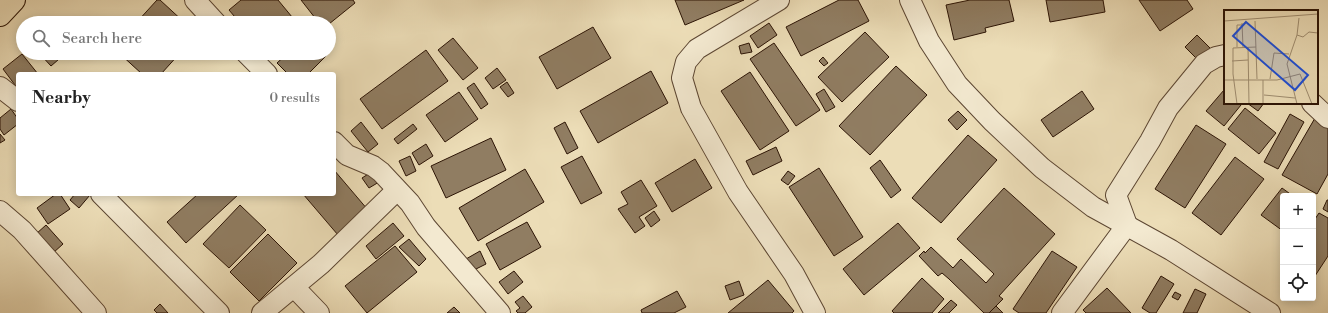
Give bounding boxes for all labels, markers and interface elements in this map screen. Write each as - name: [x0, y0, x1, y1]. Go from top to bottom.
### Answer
- inset map: [1224, 10, 1318, 104]
- search box: [16, 16, 336, 60]
- icon: search: [30, 27, 52, 49]
- text: Search here: [62, 29, 142, 48]
- text: Nearby: [32, 87, 91, 109]
- text: 0 results: [269, 90, 320, 106]
- map controls: [1280, 193, 1316, 301]
- button: +: [1280, 193, 1316, 229]
- button: −: [1280, 229, 1316, 265]
- button: locate: [1280, 265, 1316, 301]

